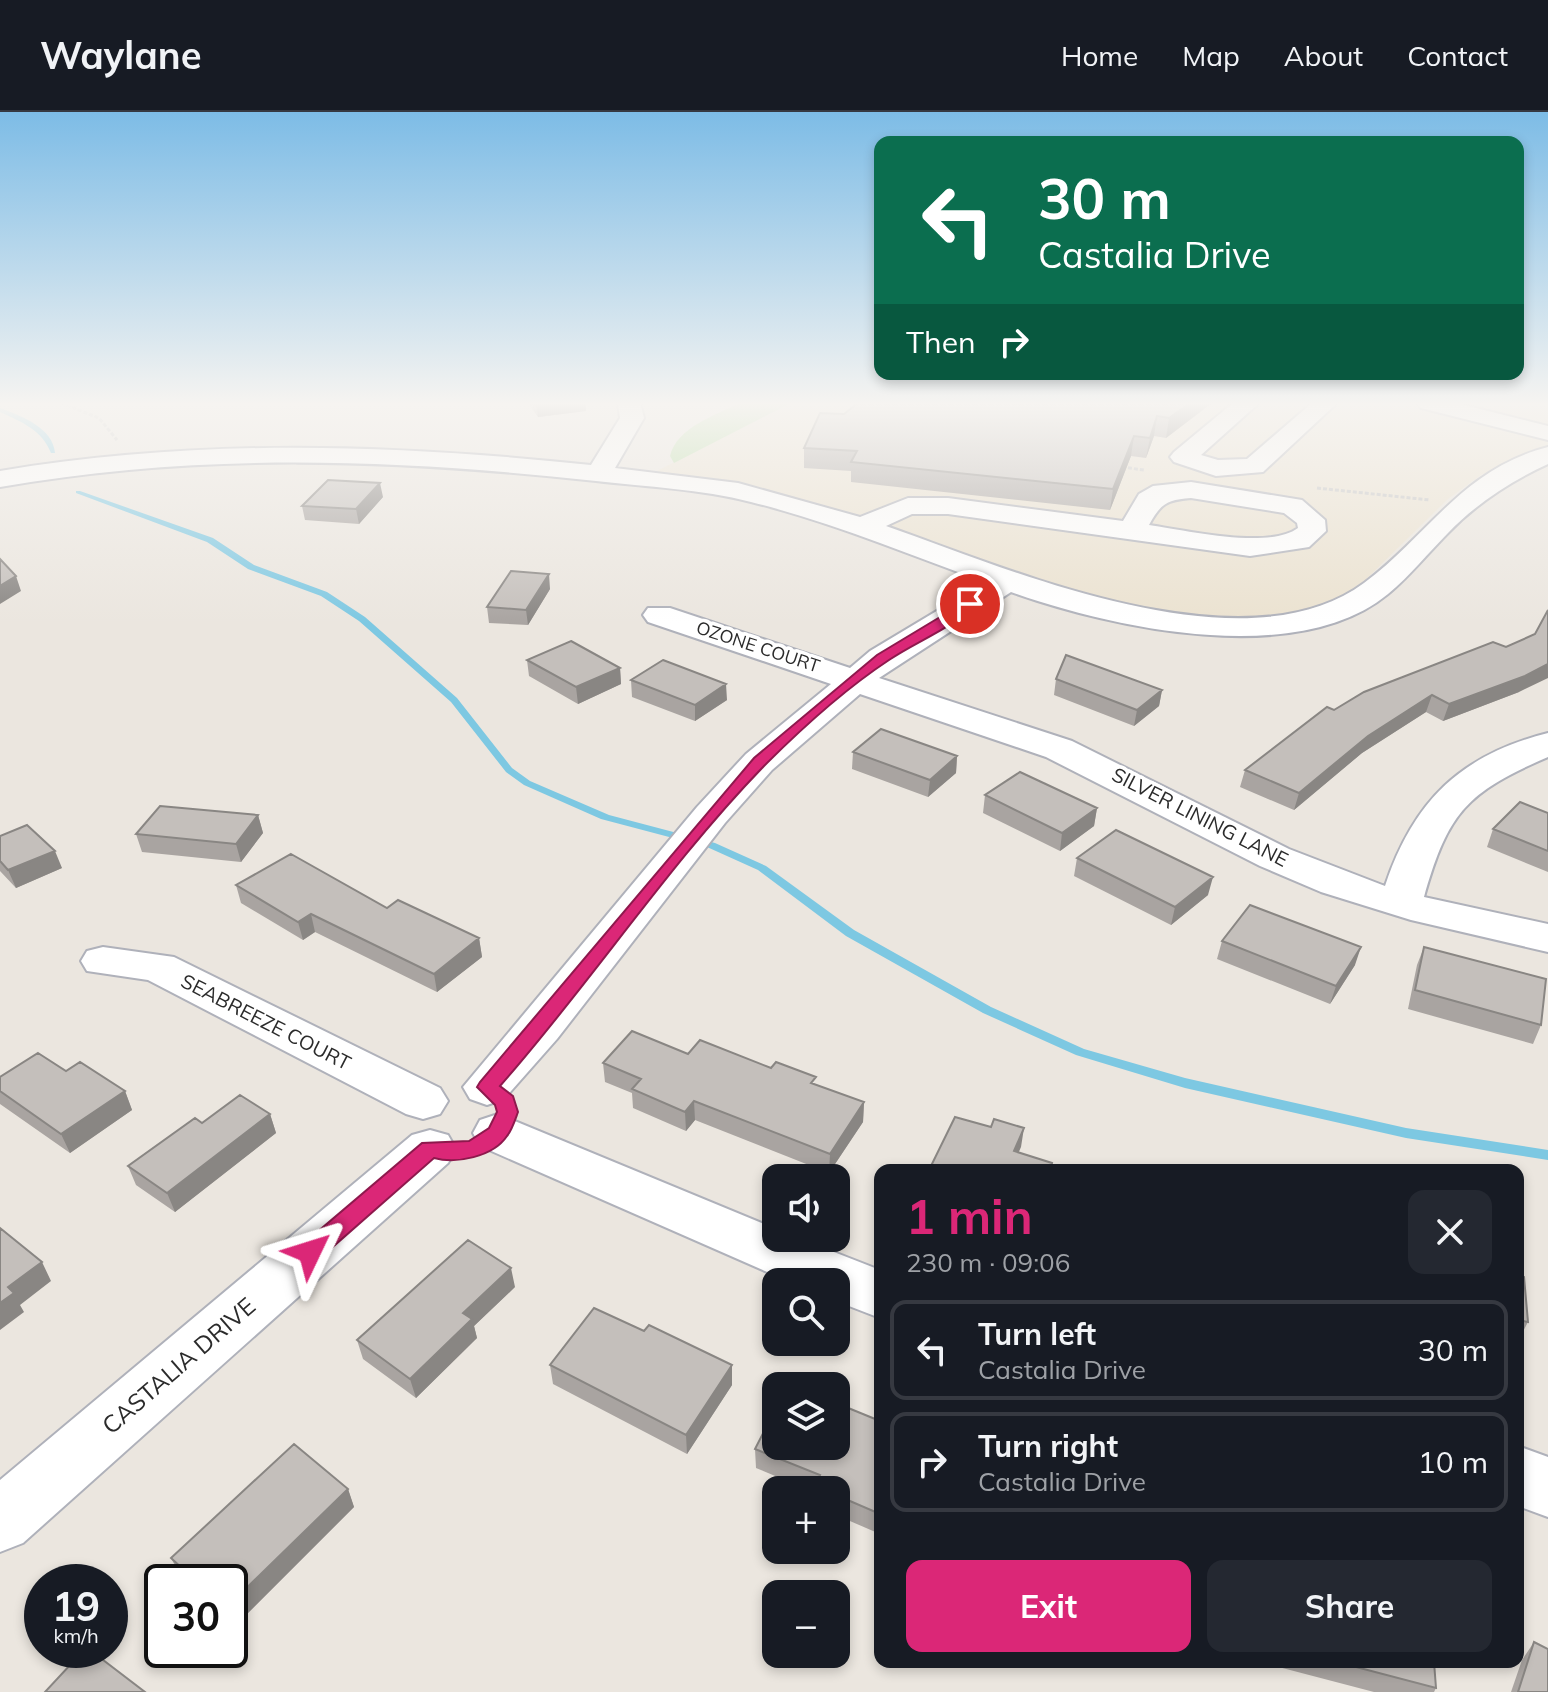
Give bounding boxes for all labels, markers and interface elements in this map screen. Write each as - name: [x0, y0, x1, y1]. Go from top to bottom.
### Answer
- text: Waylane: [40, 31, 202, 79]
- text: Home: [1061, 38, 1138, 73]
- text: Map: [1182, 38, 1240, 73]
- text: About: [1284, 38, 1363, 73]
- text: Contact: [1407, 38, 1508, 73]
- text: 30 m: [1038, 163, 1171, 233]
- icon: left: [906, 168, 1010, 272]
- text: Castalia Drive: [1038, 232, 1271, 277]
- icon: right: [992, 320, 1036, 364]
- text: Then: [906, 323, 976, 361]
- pin: [936, 570, 1004, 638]
- icon: arrive: [948, 582, 992, 626]
- street label: OZONE COURT: [693, 616, 823, 677]
- street label: SILVER LINING LANE: [1108, 761, 1292, 872]
- street label: SEABREEZE COURT: [177, 968, 355, 1075]
- map controls: [762, 1164, 850, 1668]
- button: sound: [762, 1164, 850, 1252]
- text: 1 min: [906, 1186, 1033, 1246]
- button: close: [1408, 1190, 1492, 1274]
- position arrow: [268, 1210, 352, 1294]
- text: 230 m · 09:06: [906, 1246, 1070, 1279]
- button: search: [762, 1268, 850, 1356]
- street label: CASTALIA DRIVE: [96, 1291, 261, 1440]
- text: Turn left: [978, 1315, 1096, 1353]
- icon: left: [910, 1328, 954, 1372]
- text: 30 m: [1418, 1331, 1488, 1369]
- text: Castalia Drive: [978, 1353, 1146, 1386]
- button: layers: [762, 1372, 850, 1460]
- text: Turn right: [978, 1427, 1118, 1465]
- icon: right: [910, 1440, 954, 1484]
- text: 10 m: [1418, 1443, 1488, 1481]
- text: Castalia Drive: [978, 1465, 1146, 1498]
- button: +: [762, 1476, 850, 1564]
- button: Exit: [906, 1560, 1191, 1652]
- button: Share: [1207, 1560, 1492, 1652]
- speed limit sign: 30: [144, 1564, 248, 1668]
- button: −: [762, 1580, 850, 1668]
- text: 19: [52, 1581, 100, 1631]
- text: km/h: [53, 1623, 99, 1648]

